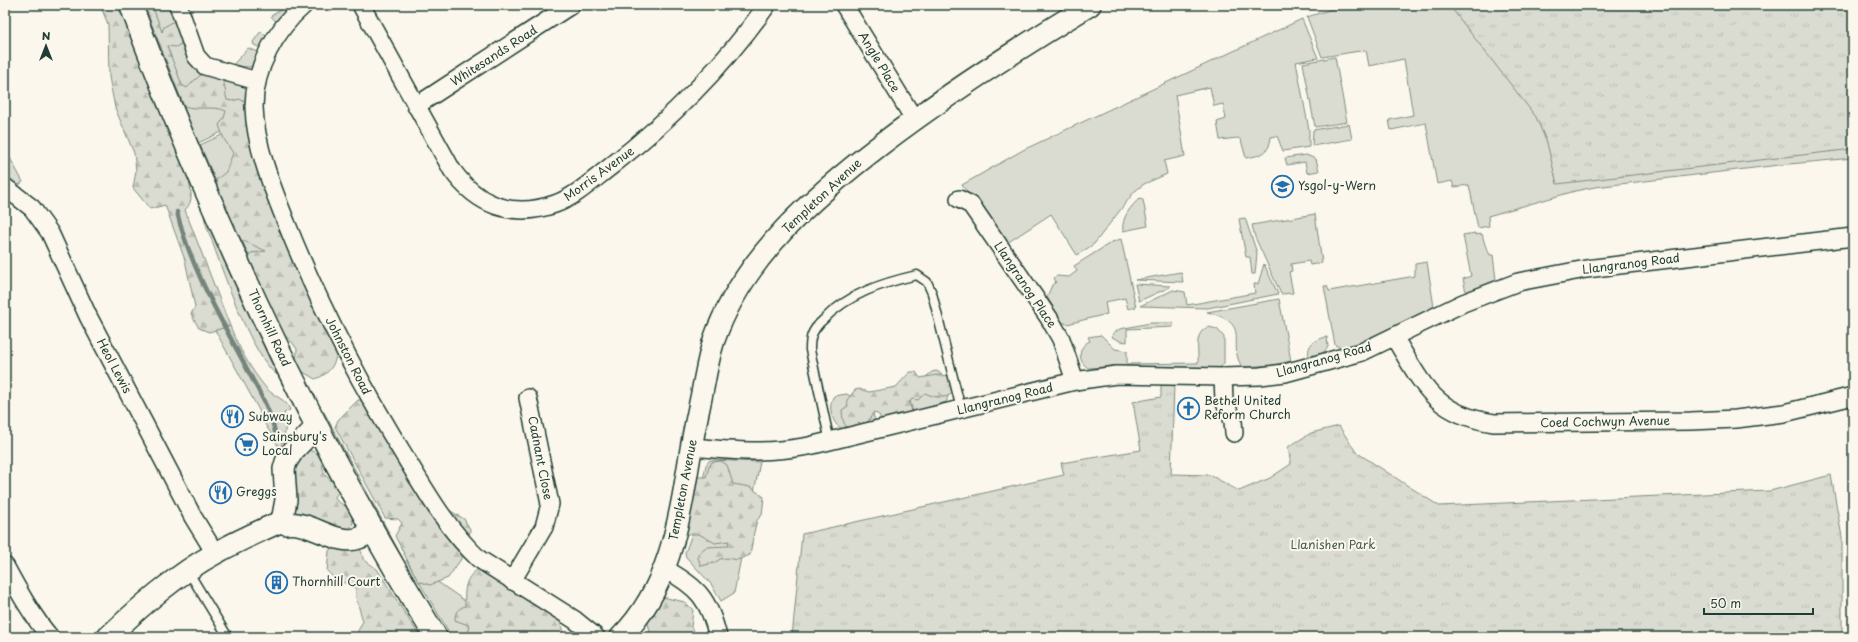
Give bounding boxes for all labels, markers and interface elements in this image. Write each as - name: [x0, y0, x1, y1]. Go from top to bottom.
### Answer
- street label: Whitesands Road: [447, 20, 540, 90]
- north arrow: [26, 26, 66, 66]
- text: N: [42, 27, 51, 44]
- street label: Angle Place: [855, 28, 905, 95]
- street label: Morris Avenue: [560, 141, 638, 205]
- street label: Templeton Avenue: [778, 153, 865, 237]
- school or university icon: Ysgol-y-Wern: [1270, 173, 1296, 199]
- place label: Ysgol-y-Wern: [1298, 176, 1376, 194]
- street label: Llangranog Place: [990, 238, 1062, 332]
- street label: Llangranog Road: [1581, 248, 1681, 278]
- street label: Thornhill Road: [244, 286, 296, 369]
- street label: Johnston Road: [322, 313, 376, 398]
- street label: Heol Lewis: [93, 335, 137, 397]
- street label: Llangranog Road: [1274, 337, 1373, 381]
- street label: Llangranog Road: [955, 377, 1055, 419]
- place label: Bethel United Reform Church: [1204, 391, 1291, 423]
- church icon: Bethel United Reform Church: [1175, 395, 1201, 421]
- restaurant icon: Subway: [220, 404, 246, 430]
- place label: Subway: [248, 407, 293, 425]
- street label: Coed Cochwyn Avenue: [1540, 411, 1671, 431]
- street label: Cadnant Close: [524, 414, 558, 501]
- place label: Sainsbury's Local: [262, 427, 327, 459]
- supermarket icon: Sainsbury's Local: [233, 431, 259, 457]
- street label: Templeton Avenue: [663, 437, 701, 542]
- restaurant icon: Greggs: [207, 479, 233, 505]
- place label: Greggs: [236, 482, 277, 500]
- park label: Llanishen Park: [1291, 535, 1376, 553]
- building icon: Thornhill Court: [264, 569, 290, 595]
- place label: Thornhill Court: [292, 572, 380, 590]
- scale bar: [1704, 590, 1813, 616]
- text: 50 m: [1710, 594, 1741, 612]

